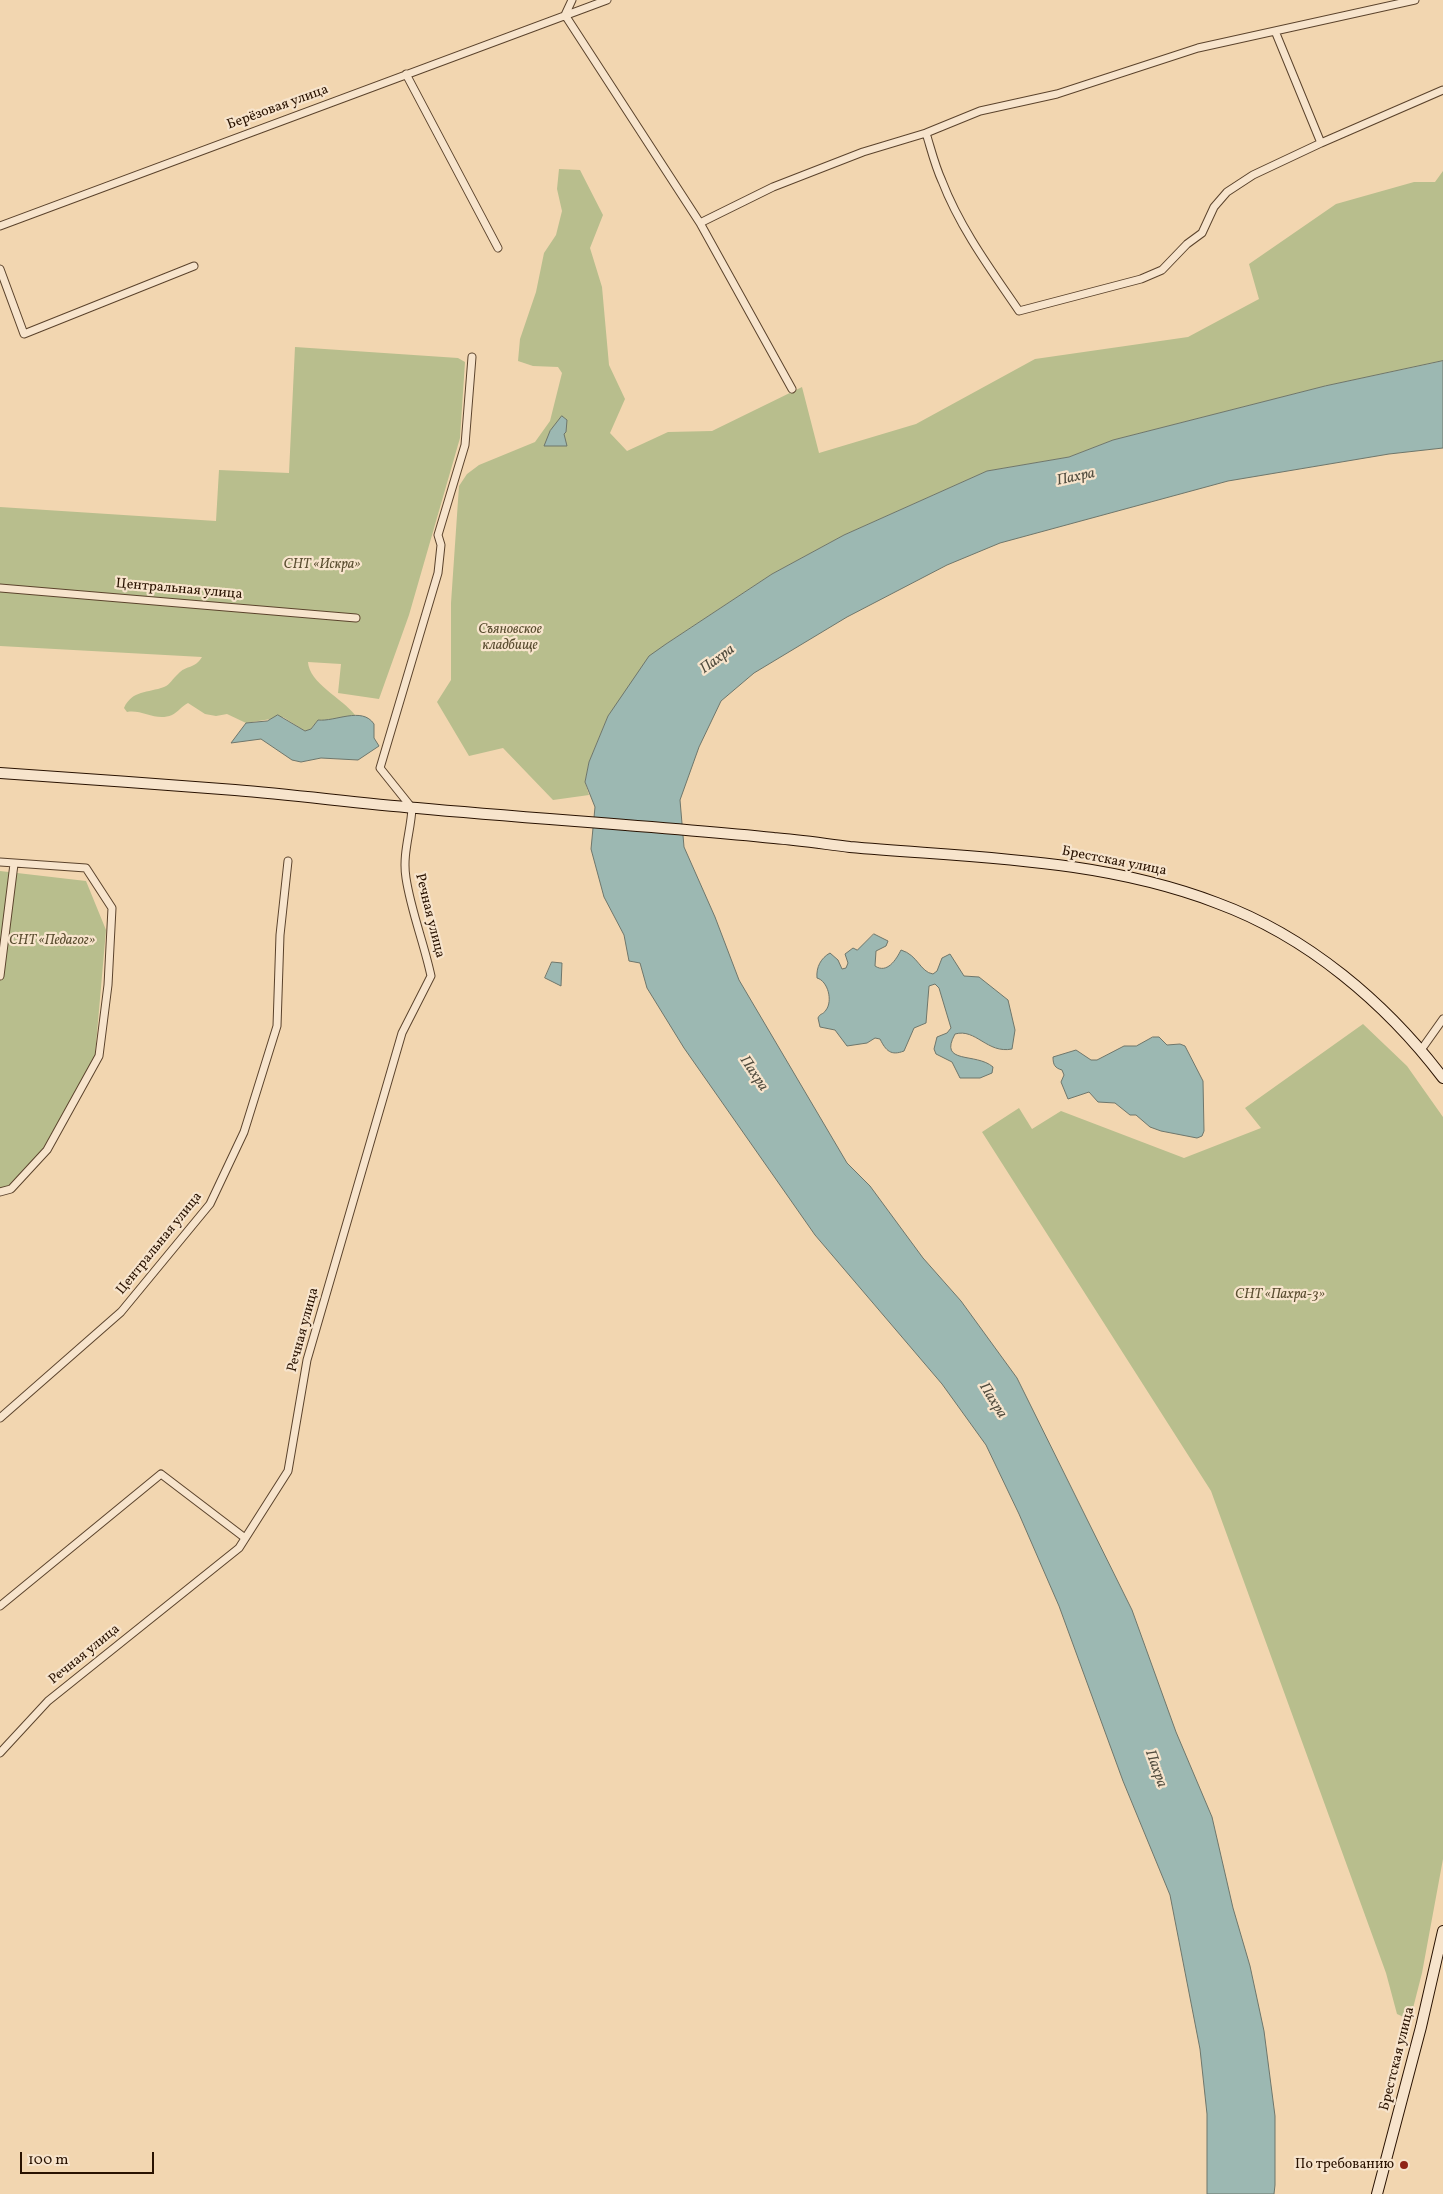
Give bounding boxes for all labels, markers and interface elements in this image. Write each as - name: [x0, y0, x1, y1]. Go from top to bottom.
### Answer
- street label: Берёзовая улица: [225, 82, 331, 134]
- water label: Пахра: [1055, 465, 1097, 491]
- park label: СНТ «Искра»: [284, 557, 360, 573]
- street label: Центральная улица: [115, 576, 243, 604]
- park label: Съяновское кладбище: [478, 622, 542, 654]
- water label: Пахра: [697, 641, 739, 679]
- street label: Брестская улица: [1060, 844, 1168, 880]
- street label: Речная улица: [410, 872, 448, 960]
- park label: СНТ «Педагог»: [9, 933, 95, 949]
- water label: Пахра: [735, 1053, 771, 1095]
- street label: Центральная улица: [113, 1189, 207, 1299]
- street label: Речная улица: [285, 1286, 323, 1374]
- park label: СНТ «Пахра-3»: [1235, 1287, 1325, 1303]
- water label: Пахра: [974, 1380, 1010, 1422]
- street label: Речная улица: [46, 1621, 124, 1689]
- water label: Пахра: [1140, 1748, 1170, 1790]
- street label: Брестская улица: [1377, 2005, 1419, 2113]
- scale bar: [22, 2142, 156, 2174]
- text: 100 m: [28, 2150, 68, 2171]
- place label: По требованию: [1295, 2157, 1394, 2173]
- marker: По требованию: [1398, 2159, 1410, 2171]

